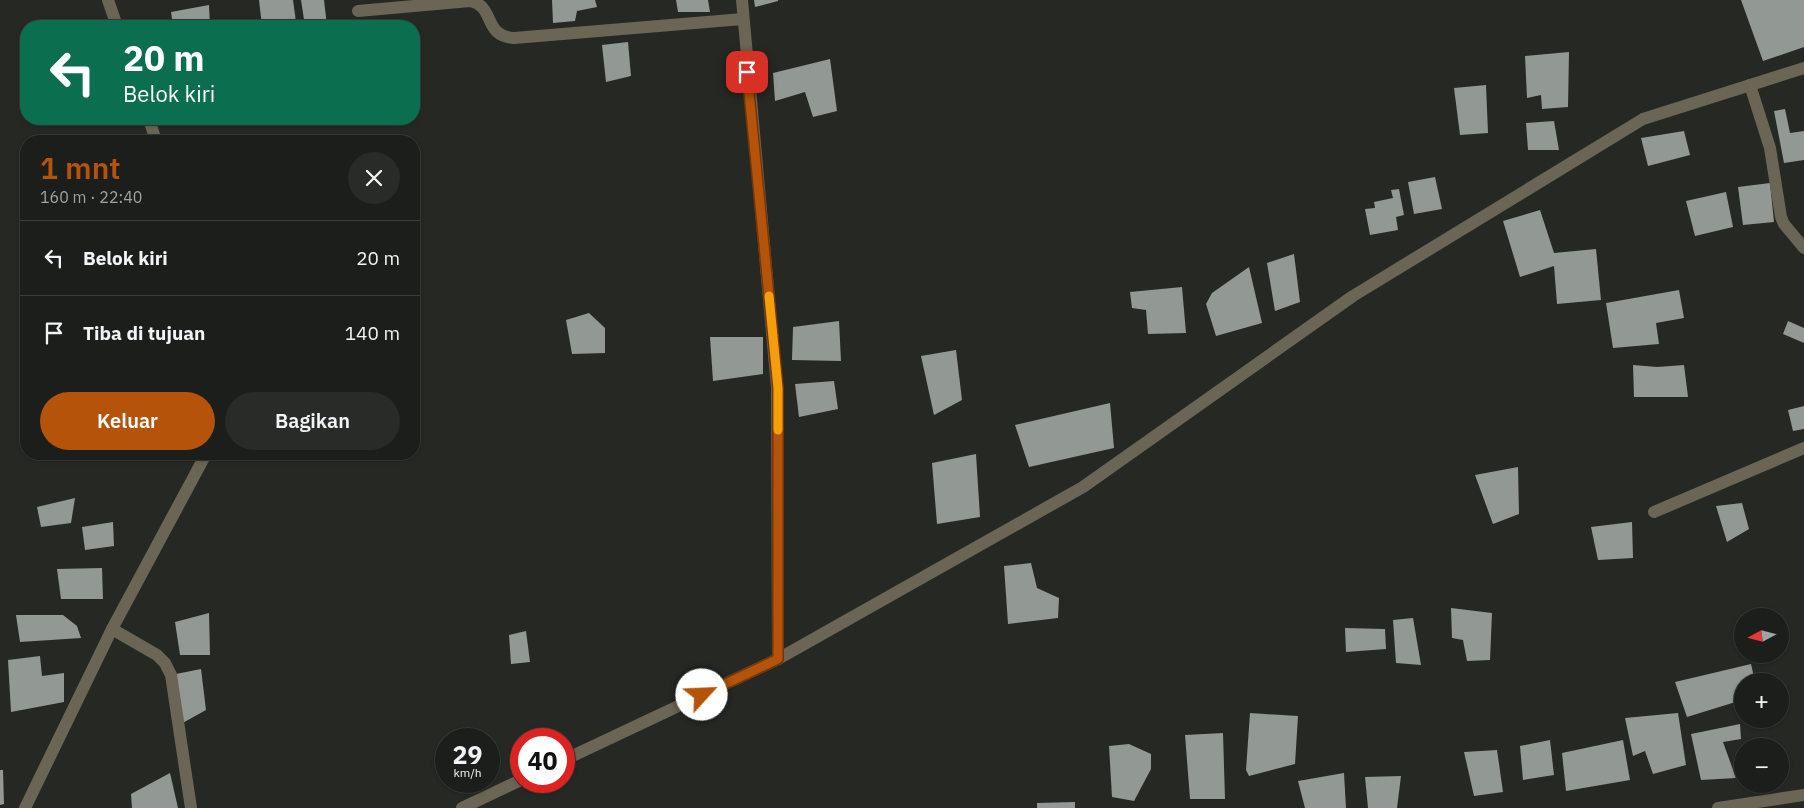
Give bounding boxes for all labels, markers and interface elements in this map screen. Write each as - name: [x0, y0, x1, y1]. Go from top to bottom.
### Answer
- text: 20 m: [123, 35, 205, 81]
- icon: left: [40, 40, 105, 105]
- pin: [726, 51, 768, 93]
- icon: arrive: [733, 58, 761, 86]
- text: Belok kiri: [123, 79, 215, 108]
- text: 1 mnt: [40, 148, 121, 187]
- button: close: [348, 152, 400, 204]
- text: 160 m · 22:40: [40, 187, 142, 207]
- icon: left: [40, 244, 68, 272]
- text: Belok kiri: [83, 246, 168, 270]
- text: 20 m: [356, 246, 400, 270]
- icon: arrive: [40, 319, 68, 347]
- text: Tiba di tujuan: [83, 321, 205, 345]
- text: 140 m: [345, 321, 400, 345]
- button: Keluar: [40, 392, 215, 450]
- button: Bagikan: [225, 392, 400, 450]
- north arrow: [1734, 608, 1789, 662]
- map controls: [1734, 608, 1789, 793]
- position arrow: [675, 668, 727, 720]
- button: +: [1734, 673, 1789, 728]
- speed limit sign: 40: [510, 728, 575, 793]
- text: 29: [452, 738, 483, 771]
- button: −: [1734, 738, 1789, 793]
- text: km/h: [453, 765, 482, 780]

